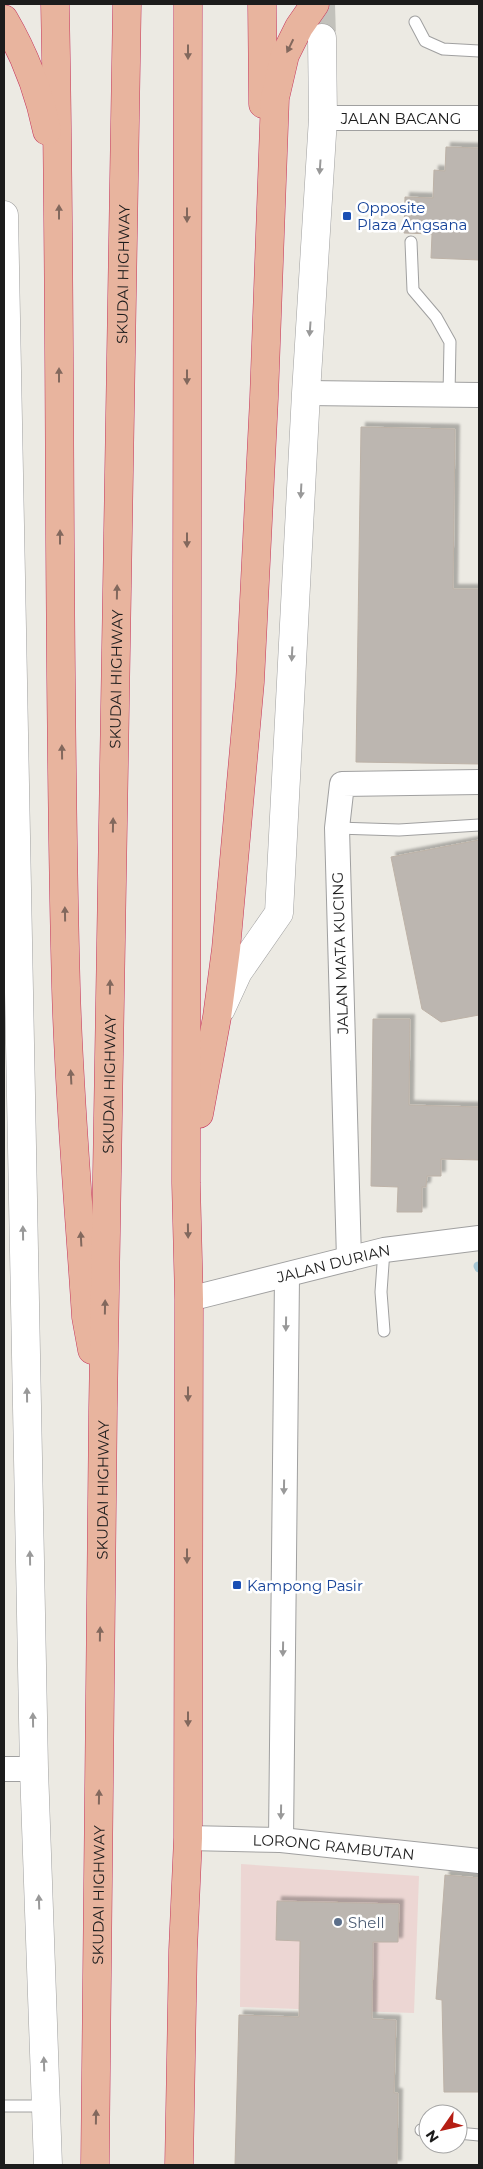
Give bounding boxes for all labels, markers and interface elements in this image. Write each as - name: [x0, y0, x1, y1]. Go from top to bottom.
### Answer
- one-way arrow: [286, 39, 294, 53]
- one-way arrow: [184, 45, 192, 61]
- street label: JALAN BACANG: [340, 109, 461, 128]
- one-way arrow: [316, 159, 324, 175]
- place label: Opposite Plaza Angsana: [357, 198, 467, 234]
- one-way arrow: [55, 204, 63, 220]
- street label: SKUDAI HIGHWAY: [112, 204, 133, 344]
- one-way arrow: [183, 207, 191, 223]
- marker: Opposite Plaza Angsana: [341, 210, 353, 222]
- one-way arrow: [305, 321, 313, 337]
- one-way arrow: [55, 367, 63, 383]
- one-way arrow: [183, 370, 191, 386]
- one-way arrow: [296, 484, 304, 500]
- one-way arrow: [56, 529, 64, 545]
- one-way arrow: [183, 532, 191, 548]
- one-way arrow: [113, 584, 121, 600]
- street label: SKUDAI HIGHWAY: [105, 609, 126, 749]
- one-way arrow: [288, 646, 296, 662]
- one-way arrow: [58, 744, 66, 760]
- one-way arrow: [109, 816, 117, 832]
- street label: JALAN MATA KUCING: [328, 871, 352, 1036]
- one-way arrow: [61, 906, 69, 922]
- one-way arrow: [107, 979, 115, 995]
- street label: SKUDAI HIGHWAY: [98, 1014, 119, 1154]
- one-way arrow: [67, 1068, 75, 1084]
- one-way arrow: [184, 1224, 192, 1240]
- one-way arrow: [19, 1225, 27, 1241]
- one-way arrow: [77, 1231, 85, 1247]
- street label: JALAN DURIAN: [274, 1240, 391, 1286]
- one-way arrow: [101, 1299, 109, 1315]
- one-way arrow: [282, 1317, 290, 1333]
- one-way arrow: [184, 1386, 192, 1402]
- one-way arrow: [22, 1387, 30, 1403]
- street label: SKUDAI HIGHWAY: [92, 1420, 112, 1560]
- one-way arrow: [280, 1479, 288, 1495]
- one-way arrow: [26, 1549, 34, 1565]
- one-way arrow: [183, 1549, 191, 1565]
- place label: Kampong Pasir: [247, 1576, 363, 1595]
- marker: Kampong Pasir: [231, 1579, 243, 1591]
- one-way arrow: [96, 1626, 104, 1642]
- one-way arrow: [278, 1642, 286, 1658]
- one-way arrow: [184, 1711, 192, 1727]
- one-way arrow: [29, 1712, 37, 1728]
- one-way arrow: [95, 1788, 103, 1804]
- one-way arrow: [277, 1804, 285, 1820]
- street label: SKUDAI HIGHWAY: [88, 1825, 108, 1965]
- street label: LORONG RAMBUTAN: [253, 1830, 415, 1864]
- one-way arrow: [35, 1893, 43, 1909]
- place label: Shell: [348, 1913, 385, 1932]
- marker: Shell: [332, 1916, 344, 1928]
- one-way arrow: [40, 2056, 48, 2072]
- north arrow: [418, 2104, 468, 2154]
- one-way arrow: [92, 2108, 100, 2124]
- text: N: [422, 2127, 443, 2146]

